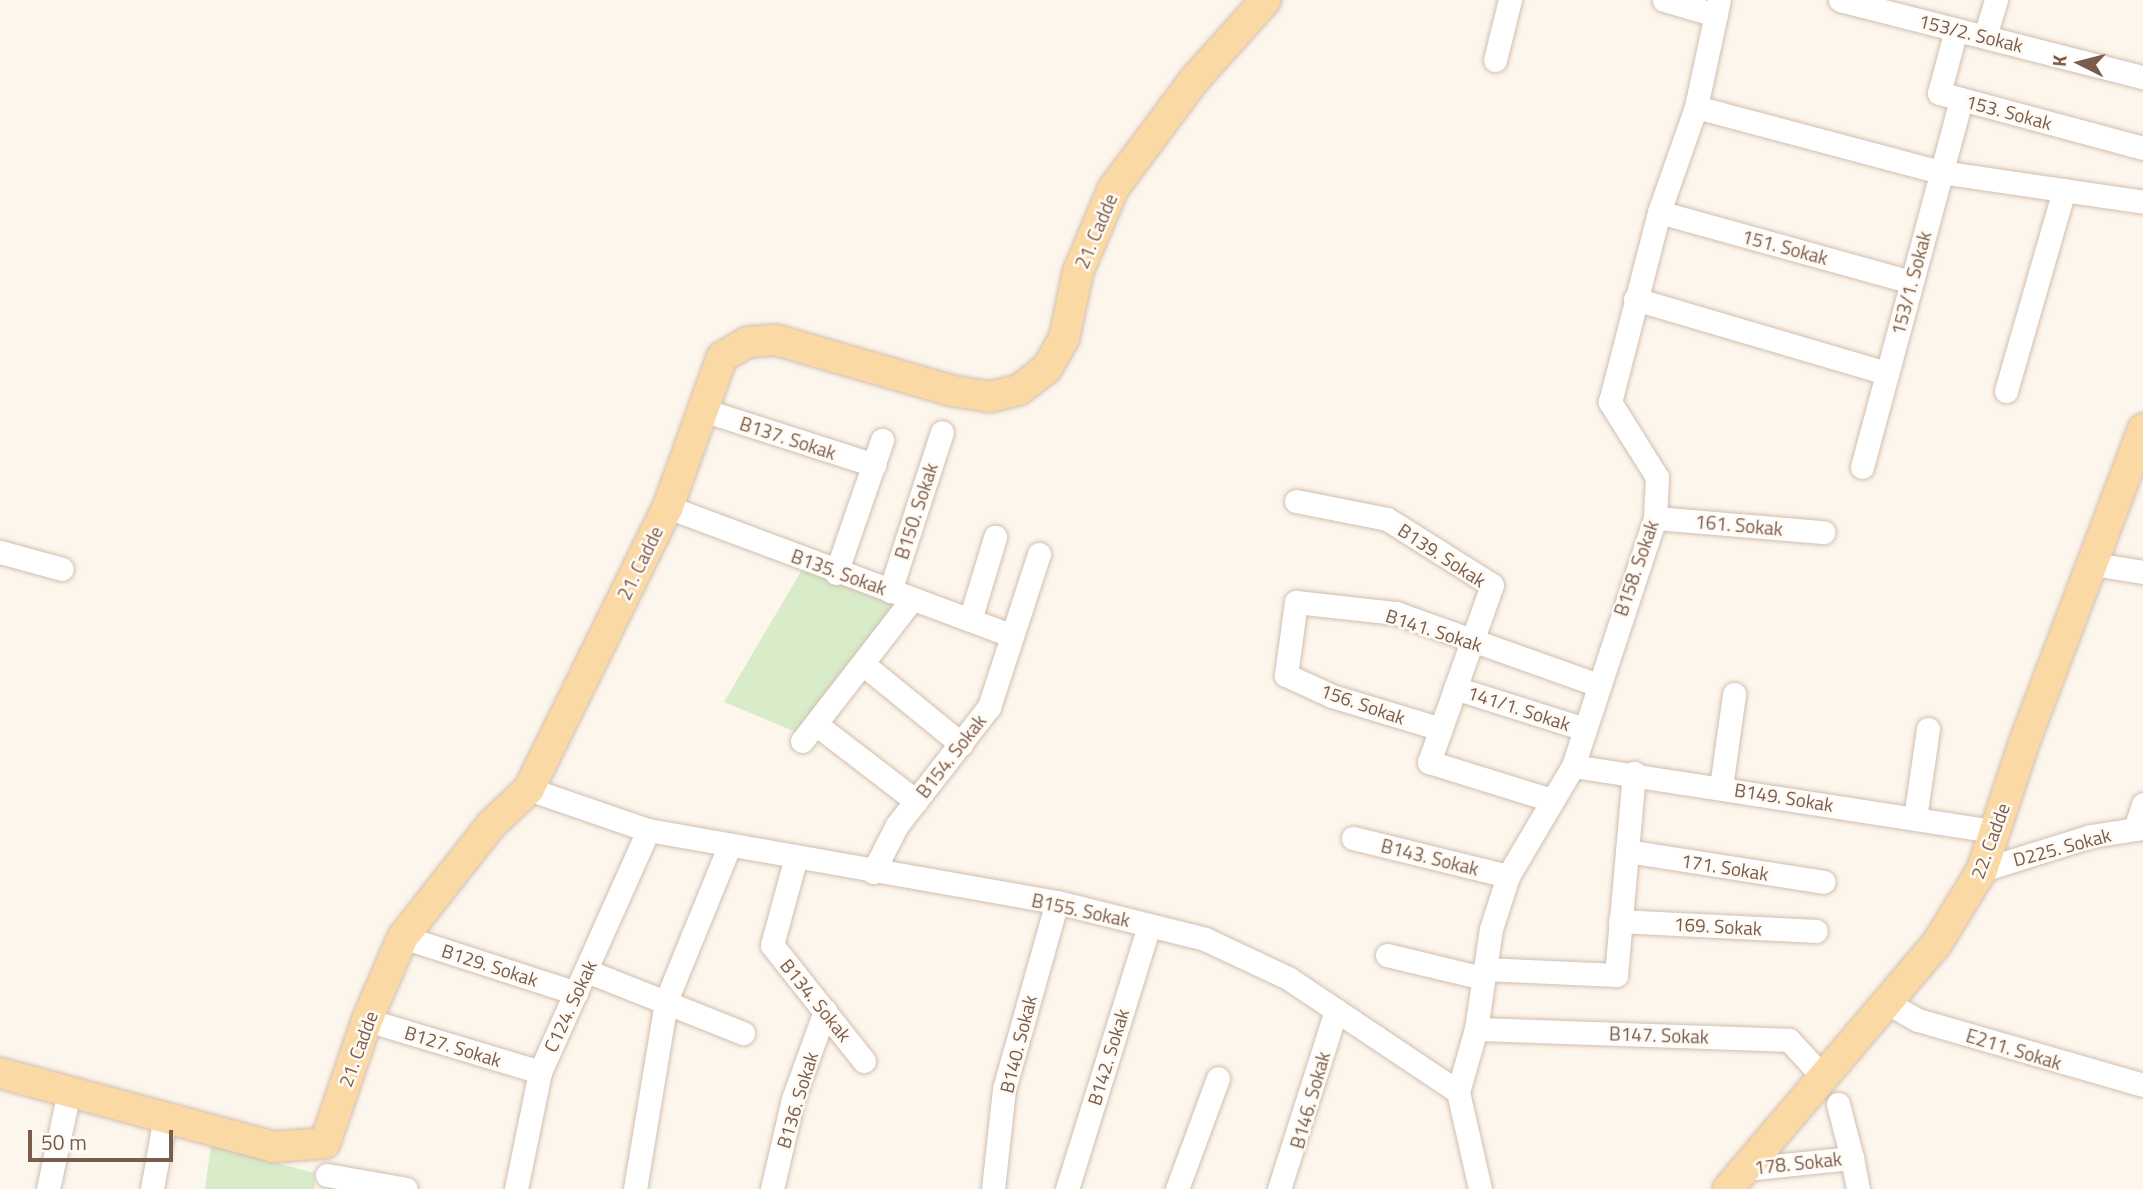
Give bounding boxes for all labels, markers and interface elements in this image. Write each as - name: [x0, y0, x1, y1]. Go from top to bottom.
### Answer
- street label: 153/2. Sokak: [1916, 9, 2026, 57]
- north arrow: [2045, 28, 2115, 98]
- text: K: [2044, 54, 2074, 68]
- street label: 153. Sokak: [1963, 90, 2055, 134]
- street label: 21. Cadde: [1070, 190, 1122, 272]
- street label: 151. Sokak: [1739, 225, 1831, 269]
- street label: 153/1. Sokak: [1886, 229, 1936, 337]
- street label: B137. Sokak: [737, 412, 839, 464]
- street label: B150. Sokak: [890, 460, 942, 562]
- street label: 161. Sokak: [1694, 510, 1784, 540]
- street label: B158. Sokak: [1609, 517, 1663, 619]
- street label: B139. Sokak: [1394, 518, 1490, 592]
- street label: 21. Cadde: [612, 522, 668, 604]
- street label: B135. Sokak: [788, 544, 890, 600]
- street label: B141. Sokak: [1383, 604, 1485, 656]
- street label: 156. Sokak: [1318, 679, 1408, 729]
- street label: 141/1. Sokak: [1465, 681, 1573, 735]
- street label: B154. Sokak: [911, 710, 991, 802]
- street label: B149. Sokak: [1733, 778, 1835, 816]
- street label: 22. Cadde: [1966, 800, 2014, 882]
- street label: D225. Sokak: [2011, 823, 2113, 871]
- street label: B143. Sokak: [1379, 834, 1481, 880]
- street label: 171. Sokak: [1680, 849, 1770, 885]
- street label: B155. Sokak: [1030, 888, 1132, 932]
- street label: 169. Sokak: [1673, 912, 1763, 940]
- street label: B129. Sokak: [439, 939, 541, 991]
- street label: B134. Sokak: [776, 954, 856, 1046]
- street label: C124. Sokak: [539, 957, 601, 1055]
- street label: B140. Sokak: [995, 993, 1041, 1095]
- street label: B142. Sokak: [1082, 1006, 1134, 1108]
- street label: 21. Cadde: [334, 1008, 382, 1090]
- street label: B127. Sokak: [402, 1020, 504, 1072]
- street label: B147. Sokak: [1609, 1022, 1709, 1048]
- street label: E211. Sokak: [1963, 1024, 2065, 1074]
- street label: B136. Sokak: [771, 1049, 823, 1151]
- street label: B146. Sokak: [1285, 1049, 1335, 1151]
- scale bar: [32, 1116, 177, 1160]
- text: 50 m: [41, 1126, 87, 1158]
- street label: 178. Sokak: [1753, 1147, 1843, 1179]

